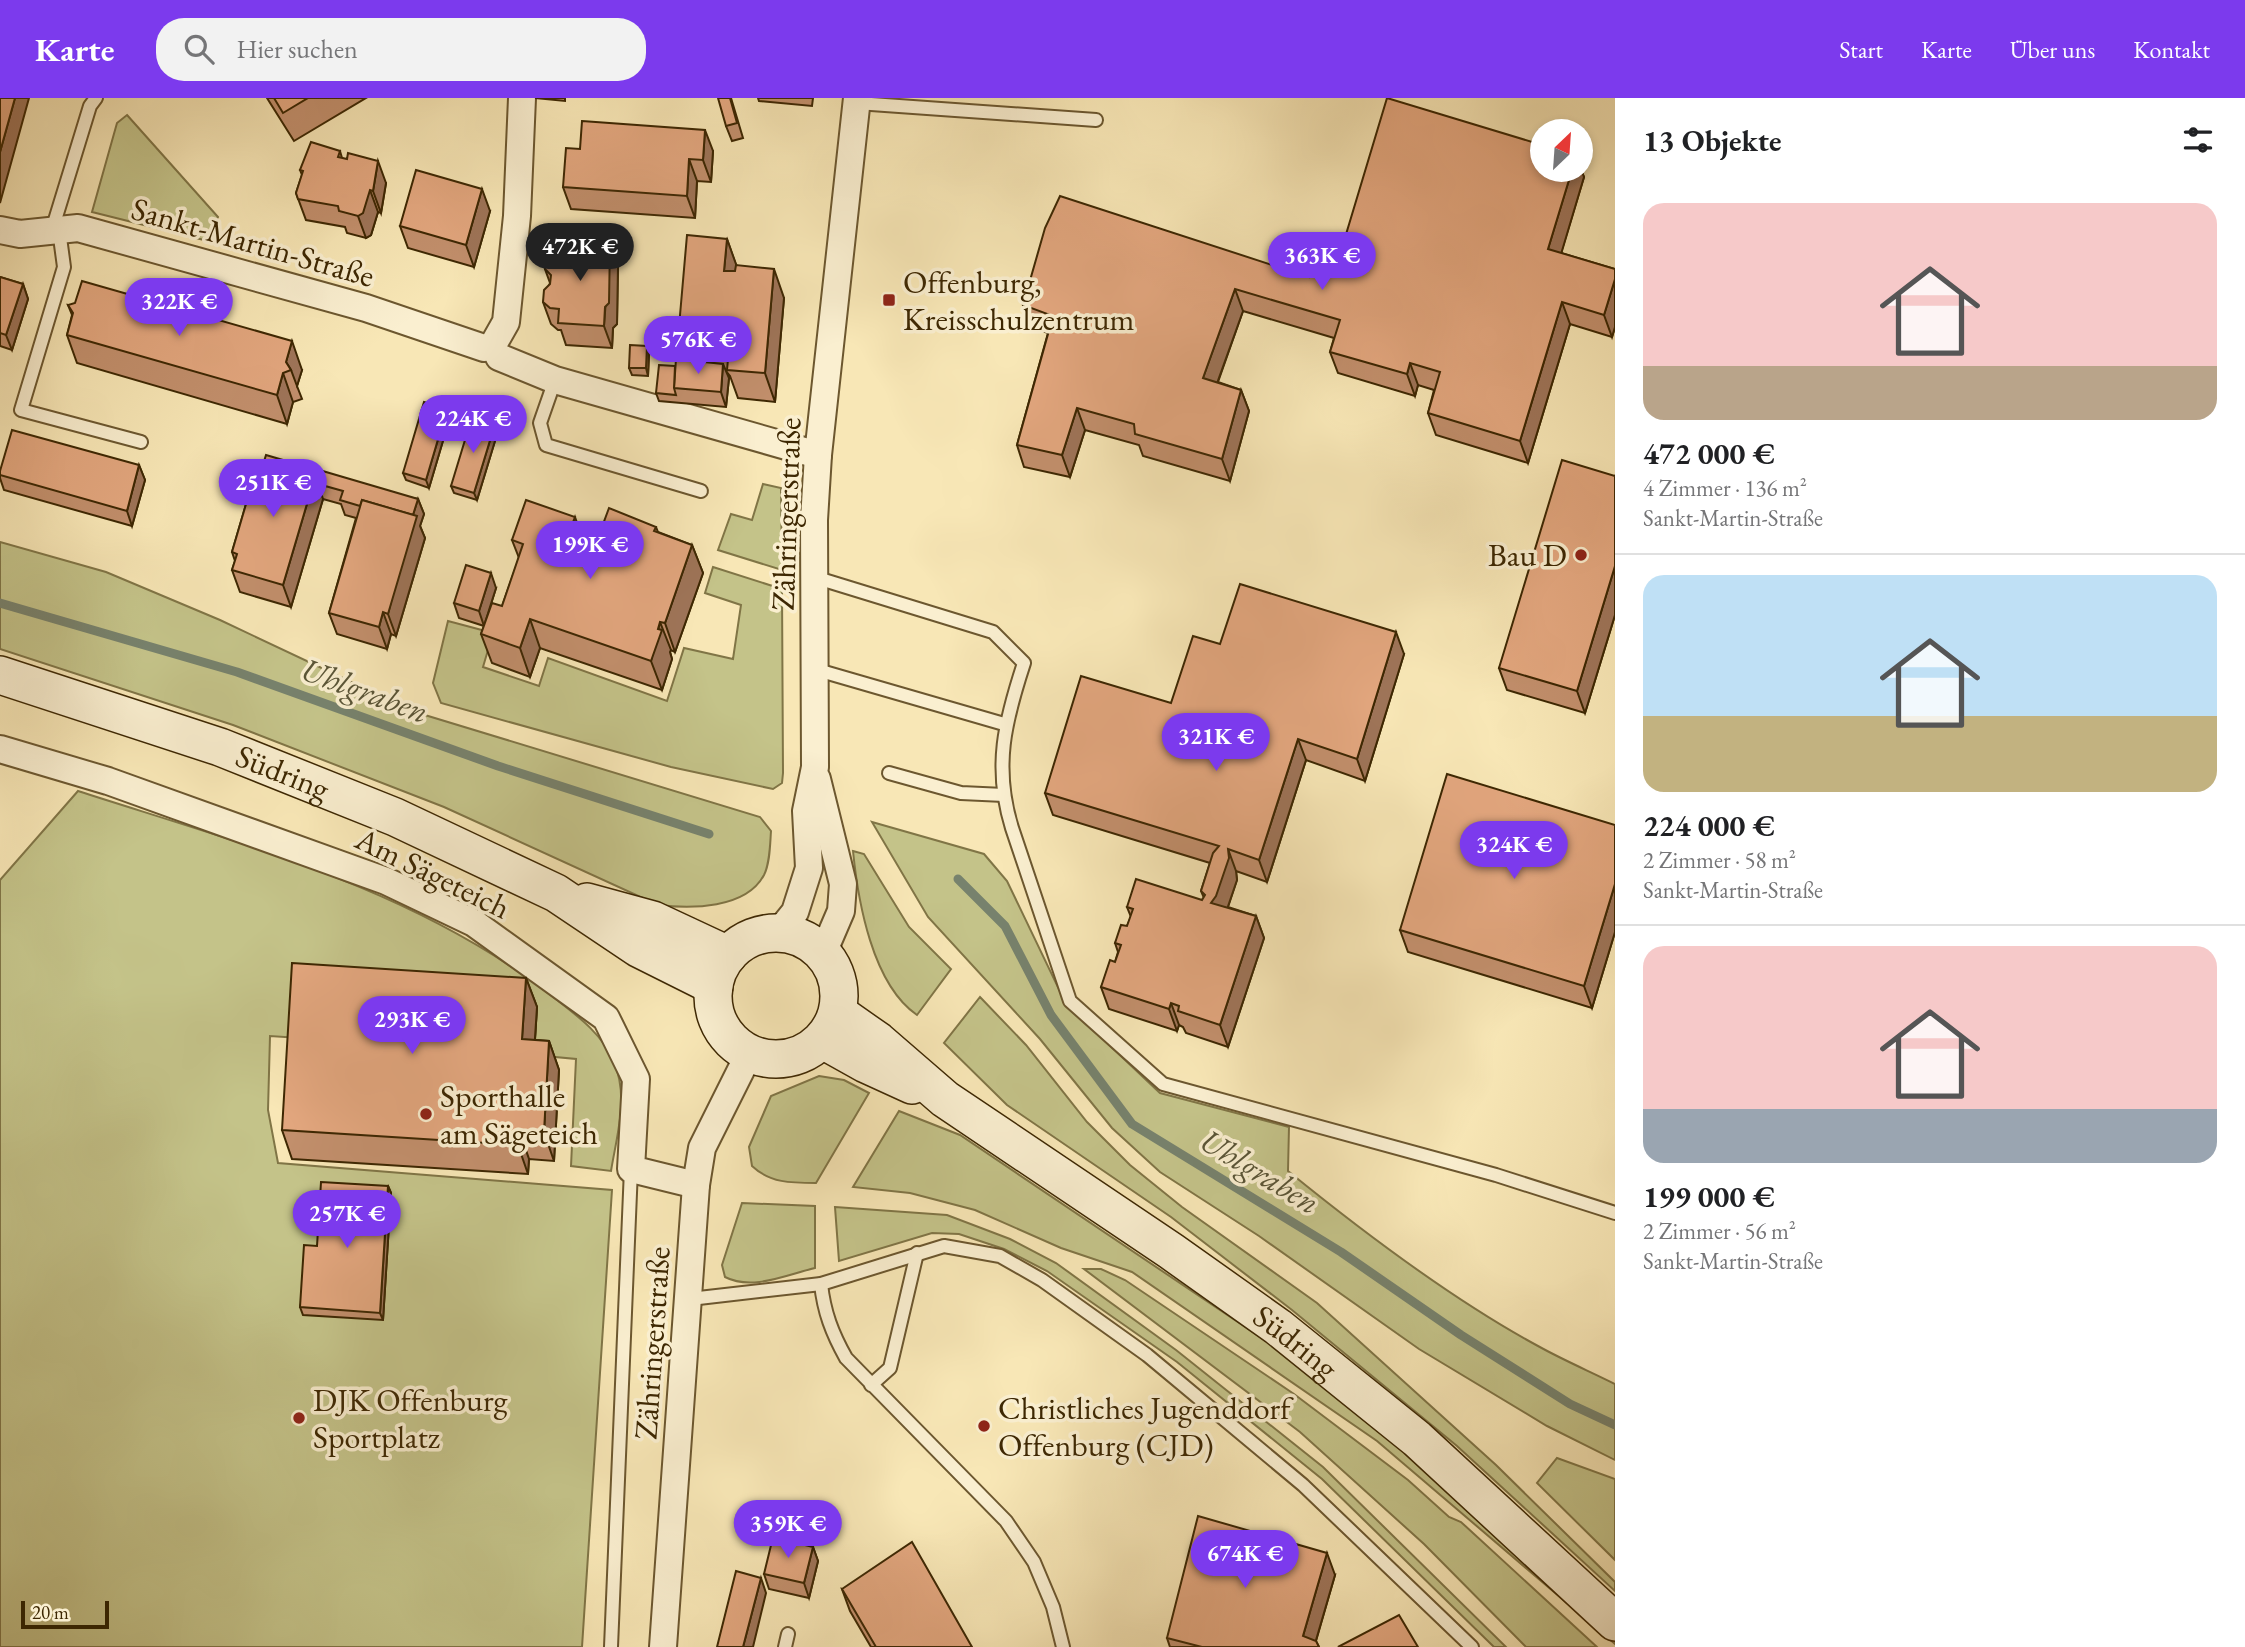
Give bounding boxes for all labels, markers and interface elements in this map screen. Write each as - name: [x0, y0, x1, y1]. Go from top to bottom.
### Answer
- search box: [156, 18, 646, 81]
- text: Karte: [35, 28, 114, 71]
- icon: search: [180, 30, 218, 68]
- text: Hier suchen: [236, 32, 358, 66]
- text: Start: [1839, 34, 1883, 65]
- text: Karte: [1921, 34, 1972, 65]
- text: Über uns: [2010, 34, 2095, 65]
- text: Kontakt: [2133, 34, 2210, 65]
- north arrow: [1530, 119, 1592, 182]
- map controls: [1530, 119, 1593, 182]
- text: 13 Objekte: [1643, 121, 1782, 160]
- icon: filters: [2179, 121, 2217, 159]
- street label: Sankt-Martin-Straße: [127, 187, 379, 297]
- pin: 472K €: [523, 223, 637, 283]
- text: 472K €: [542, 231, 618, 261]
- pin: 363K €: [1265, 232, 1379, 292]
- text: 363K €: [1284, 240, 1360, 270]
- icon: home: [1867, 248, 1993, 374]
- place label: Offenburg, Kreisschulzentrum: [903, 261, 1135, 340]
- pin: 322K €: [122, 278, 236, 338]
- text: 322K €: [141, 286, 217, 316]
- marker: Offenburg, Kreisschulzentrum: [881, 292, 897, 308]
- pin: 576K €: [641, 316, 755, 376]
- text: 576K €: [660, 324, 736, 354]
- pin: 224K €: [416, 396, 530, 455]
- text: 224K €: [435, 403, 511, 433]
- street label: Zähringerstraße: [762, 417, 810, 611]
- text: 472 000 €: [1643, 434, 1775, 473]
- pin: 251K €: [216, 460, 330, 519]
- text: 251K €: [235, 467, 311, 497]
- text: 4 Zimmer · 136 m²: [1643, 473, 1807, 503]
- text: Sankt-Martin-Straße: [1643, 503, 1823, 533]
- pin: 199K €: [533, 522, 647, 581]
- text: 199K €: [552, 529, 628, 559]
- place label: Bau D: [1488, 534, 1567, 576]
- marker: Bau D: [1573, 547, 1589, 563]
- icon: home: [1867, 620, 1993, 746]
- water label: Uhlgraben: [296, 647, 434, 733]
- pin: 321K €: [1159, 714, 1273, 773]
- text: 321K €: [1178, 721, 1254, 751]
- street label: Südring: [230, 735, 337, 810]
- text: 224 000 €: [1643, 806, 1775, 845]
- street label: Am Sägeteich: [348, 817, 517, 929]
- pin: 324K €: [1457, 822, 1571, 881]
- text: 324K €: [1476, 829, 1552, 859]
- text: 2 Zimmer · 58 m²: [1643, 845, 1796, 875]
- text: Sankt-Martin-Straße: [1643, 875, 1823, 905]
- icon: home: [1867, 991, 1993, 1117]
- pin: 293K €: [355, 996, 469, 1056]
- text: 293K €: [374, 1004, 450, 1034]
- place label: Sporthalle am Sägeteich: [440, 1075, 598, 1154]
- marker: Sporthalle am Sägeteich: [418, 1106, 434, 1122]
- water label: Uhlgraben: [1192, 1119, 1328, 1223]
- text: 199 000 €: [1643, 1177, 1775, 1216]
- pin: 257K €: [290, 1190, 404, 1250]
- text: 257K €: [309, 1198, 385, 1228]
- text: 2 Zimmer · 56 m²: [1643, 1216, 1796, 1246]
- street label: Zähringerstraße: [624, 1245, 680, 1441]
- text: Sankt-Martin-Straße: [1643, 1246, 1823, 1276]
- street label: Südring: [1245, 1295, 1348, 1389]
- place label: DJK Offenburg Sportplatz: [313, 1379, 509, 1458]
- place label: Christliches Jugenddorf Offenburg (CJD): [998, 1387, 1294, 1466]
- marker: DJK Offenburg Sportplatz: [291, 1410, 307, 1426]
- marker: Christliches Jugenddorf Offenburg (CJD): [976, 1418, 992, 1434]
- pin: 359K €: [731, 1500, 845, 1560]
- text: 359K €: [750, 1508, 826, 1538]
- pin: 674K €: [1188, 1530, 1302, 1590]
- text: 674K €: [1207, 1538, 1283, 1568]
- scale bar: [21, 1598, 108, 1630]
- text: 20 m: [32, 1600, 69, 1625]

